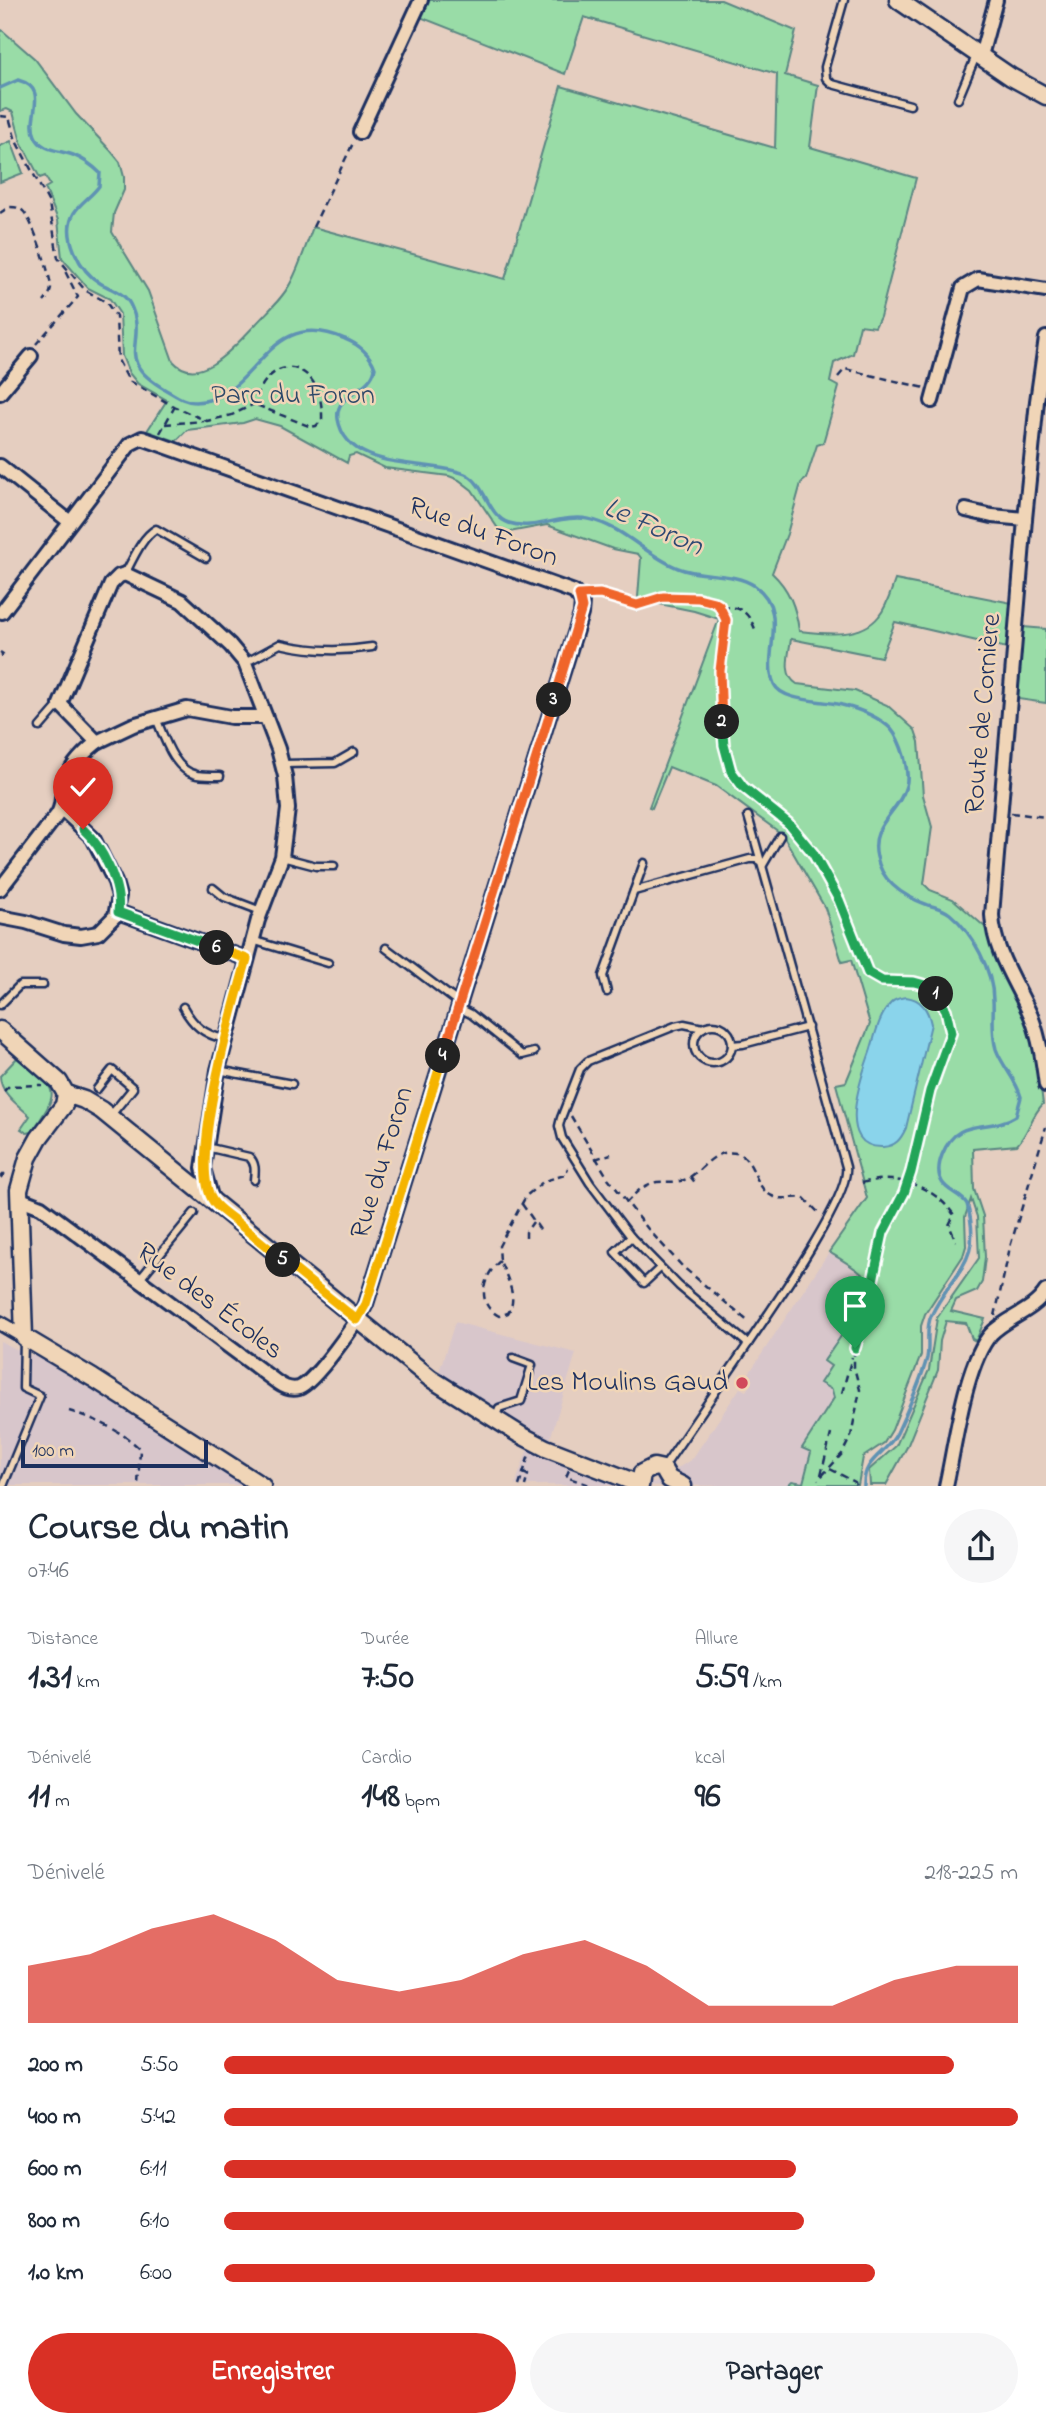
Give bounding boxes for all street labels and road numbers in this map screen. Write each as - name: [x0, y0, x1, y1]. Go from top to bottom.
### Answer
- street label: Rue du Foron: [402, 487, 564, 579]
- street label: Route de Cornière: [955, 611, 1013, 816]
- street label: Rue du Foron: [340, 1082, 426, 1244]
- street label: Rue des Écoles: [127, 1233, 291, 1371]

